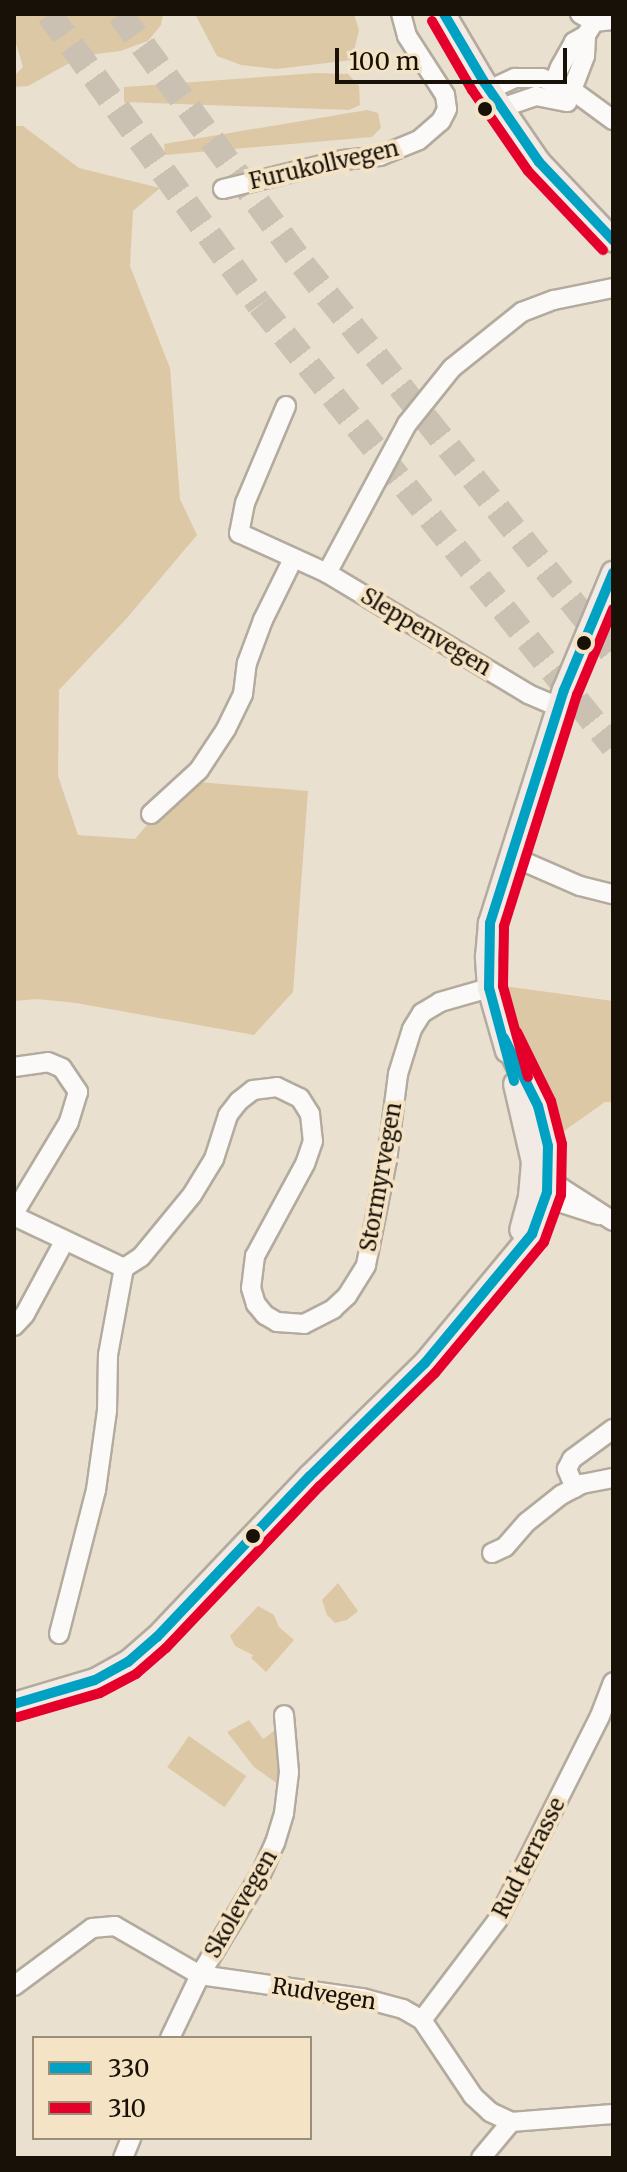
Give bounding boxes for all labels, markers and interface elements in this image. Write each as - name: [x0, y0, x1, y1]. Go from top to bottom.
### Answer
- scale bar: [339, 32, 571, 82]
- text: 100 m: [349, 46, 419, 77]
- unlabelled marker: [477, 101, 493, 117]
- street label: Furukollvegen: [247, 135, 401, 195]
- street label: Sleppenvegen: [356, 583, 496, 681]
- unlabelled marker: [576, 635, 592, 651]
- street label: Stormyrvegen: [355, 1100, 407, 1254]
- unlabelled marker: [245, 1528, 261, 1544]
- street label: Rud terrasse: [487, 1793, 571, 1923]
- street label: Skolevegen: [199, 1845, 283, 1963]
- street label: Rudvegen: [270, 1973, 378, 2015]
- legend: [32, 2036, 312, 2140]
- text: 330: [108, 2053, 150, 2084]
- text: 310: [108, 2093, 146, 2124]

